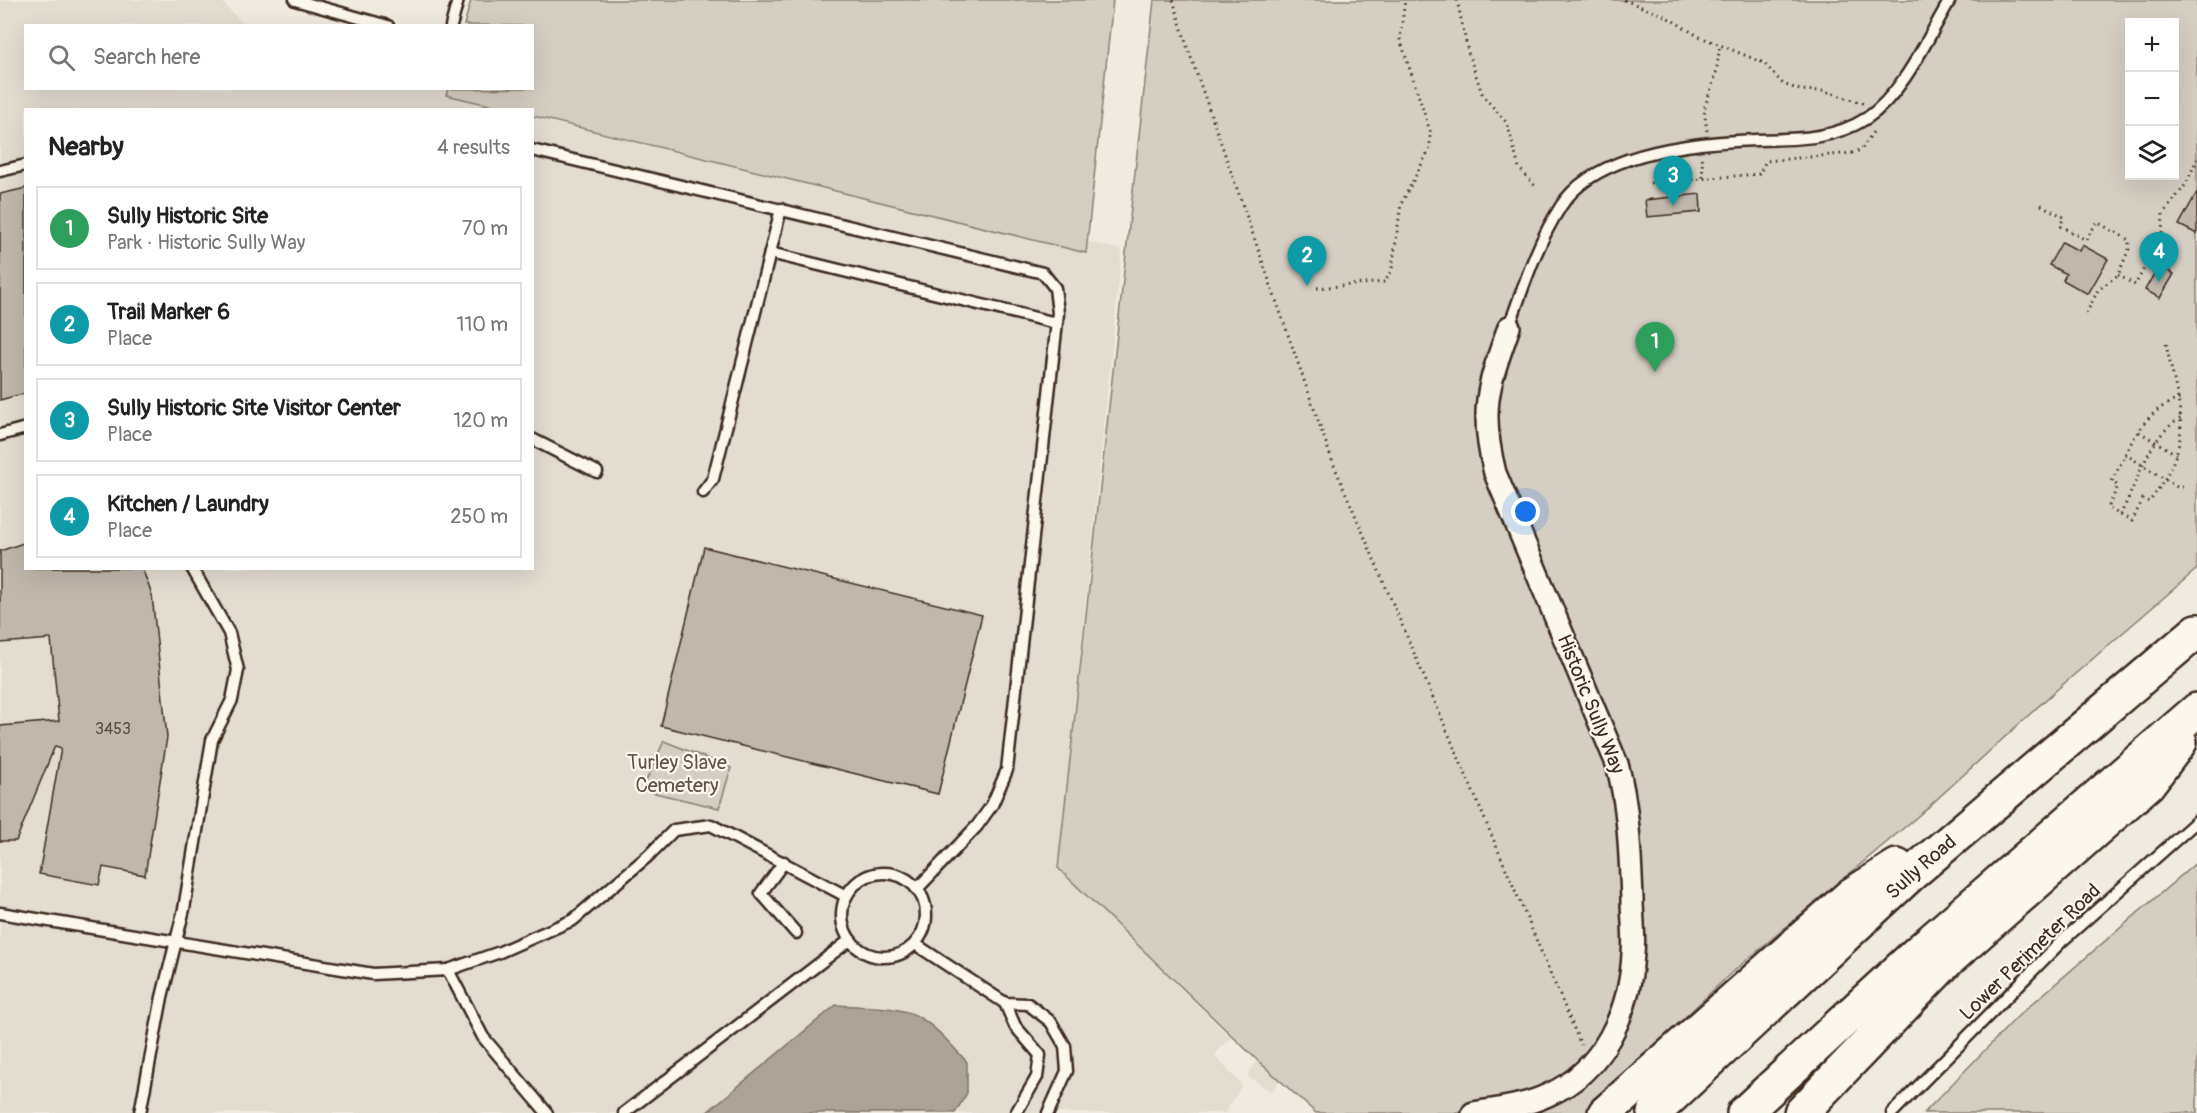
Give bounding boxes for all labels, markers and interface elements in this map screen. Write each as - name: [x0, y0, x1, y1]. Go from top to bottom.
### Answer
- map controls: [2125, 18, 2179, 180]
- button: +: [2125, 18, 2179, 72]
- search box: [24, 24, 534, 90]
- icon: search: [45, 41, 78, 74]
- text: Search here: [93, 43, 200, 71]
- button: −: [2125, 72, 2179, 126]
- button: layers: [2125, 126, 2179, 180]
- text: Nearby: [48, 131, 124, 163]
- text: 4 results: [437, 135, 510, 160]
- pin: 3: [1654, 156, 1692, 206]
- text: Sully Historic Site: [107, 202, 268, 230]
- text: 1: [66, 216, 73, 241]
- text: 70 m: [462, 216, 508, 241]
- text: Park · Historic Sully Way: [107, 230, 305, 255]
- pin: 4: [2140, 232, 2178, 282]
- pin: 2: [1288, 236, 1326, 286]
- text: Trail Marker 6: [107, 298, 230, 326]
- text: 2: [64, 312, 75, 337]
- text: 110 m: [457, 312, 508, 337]
- pin: 1: [1636, 322, 1674, 372]
- text: Place: [107, 326, 152, 351]
- text: Sully Historic Site Visitor Center: [107, 394, 401, 422]
- text: 3: [64, 408, 75, 433]
- text: 120 m: [453, 408, 508, 433]
- text: Place: [107, 422, 152, 447]
- text: Kitchen / Laundry: [107, 490, 269, 518]
- your location: [1511, 497, 1540, 526]
- text: 4: [64, 504, 75, 529]
- text: 250 m: [450, 504, 508, 529]
- text: Place: [107, 518, 152, 543]
- street label: Historic Sully Way: [1552, 631, 1631, 778]
- house number: 3453: [95, 719, 131, 739]
- park label: Turley Slave Cemetery: [627, 750, 727, 798]
- street label: Sully Road: [1880, 829, 1961, 904]
- street label: Lower Perimeter Road: [1954, 878, 2106, 1026]

